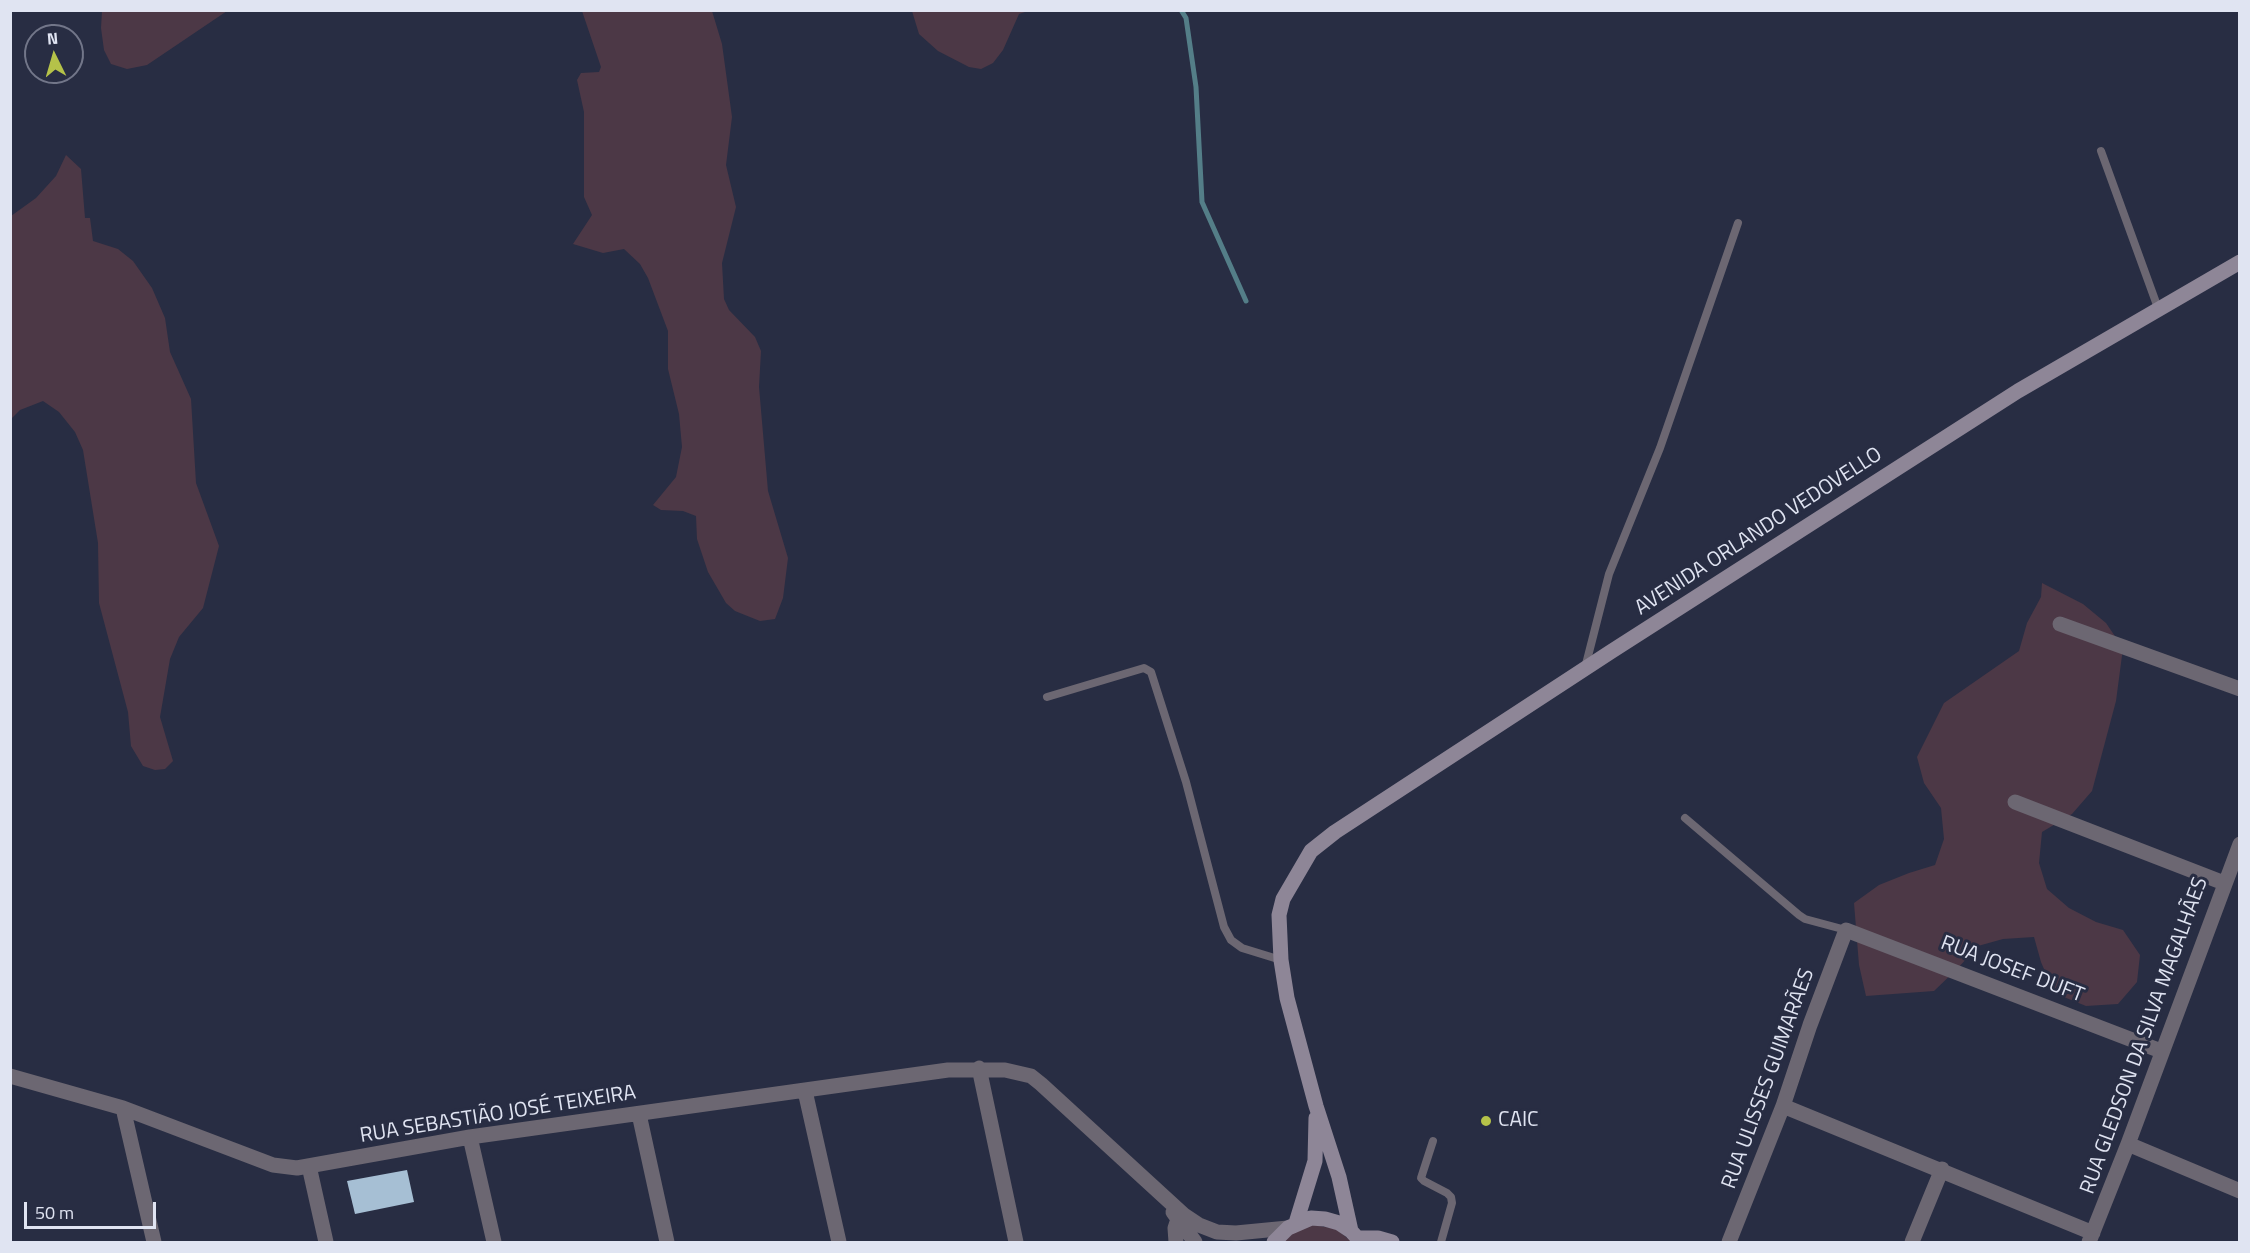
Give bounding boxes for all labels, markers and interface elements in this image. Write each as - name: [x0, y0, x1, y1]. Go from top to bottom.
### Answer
- north arrow: [24, 24, 84, 84]
- text: N: [46, 26, 59, 50]
- street label: AVENIDA ORLANDO VEDOVELLO: [1631, 443, 1887, 621]
- street label: RUA GLEDSON DA SILVA MAGALHÃES: [2076, 874, 2214, 1198]
- street label: RUA JOSEF DUFT: [1937, 931, 2087, 1009]
- street label: RUA ULISSES GUIMARÃES: [1717, 965, 1821, 1193]
- street label: RUA SEBASTIÃO JOSÉ TEIXEIRA: [358, 1081, 638, 1149]
- place label: CAIC: [1498, 1108, 1539, 1134]
- marker: CAIC: [1479, 1114, 1493, 1128]
- scale bar: [27, 1190, 159, 1228]
- text: 50 m: [35, 1199, 74, 1226]

